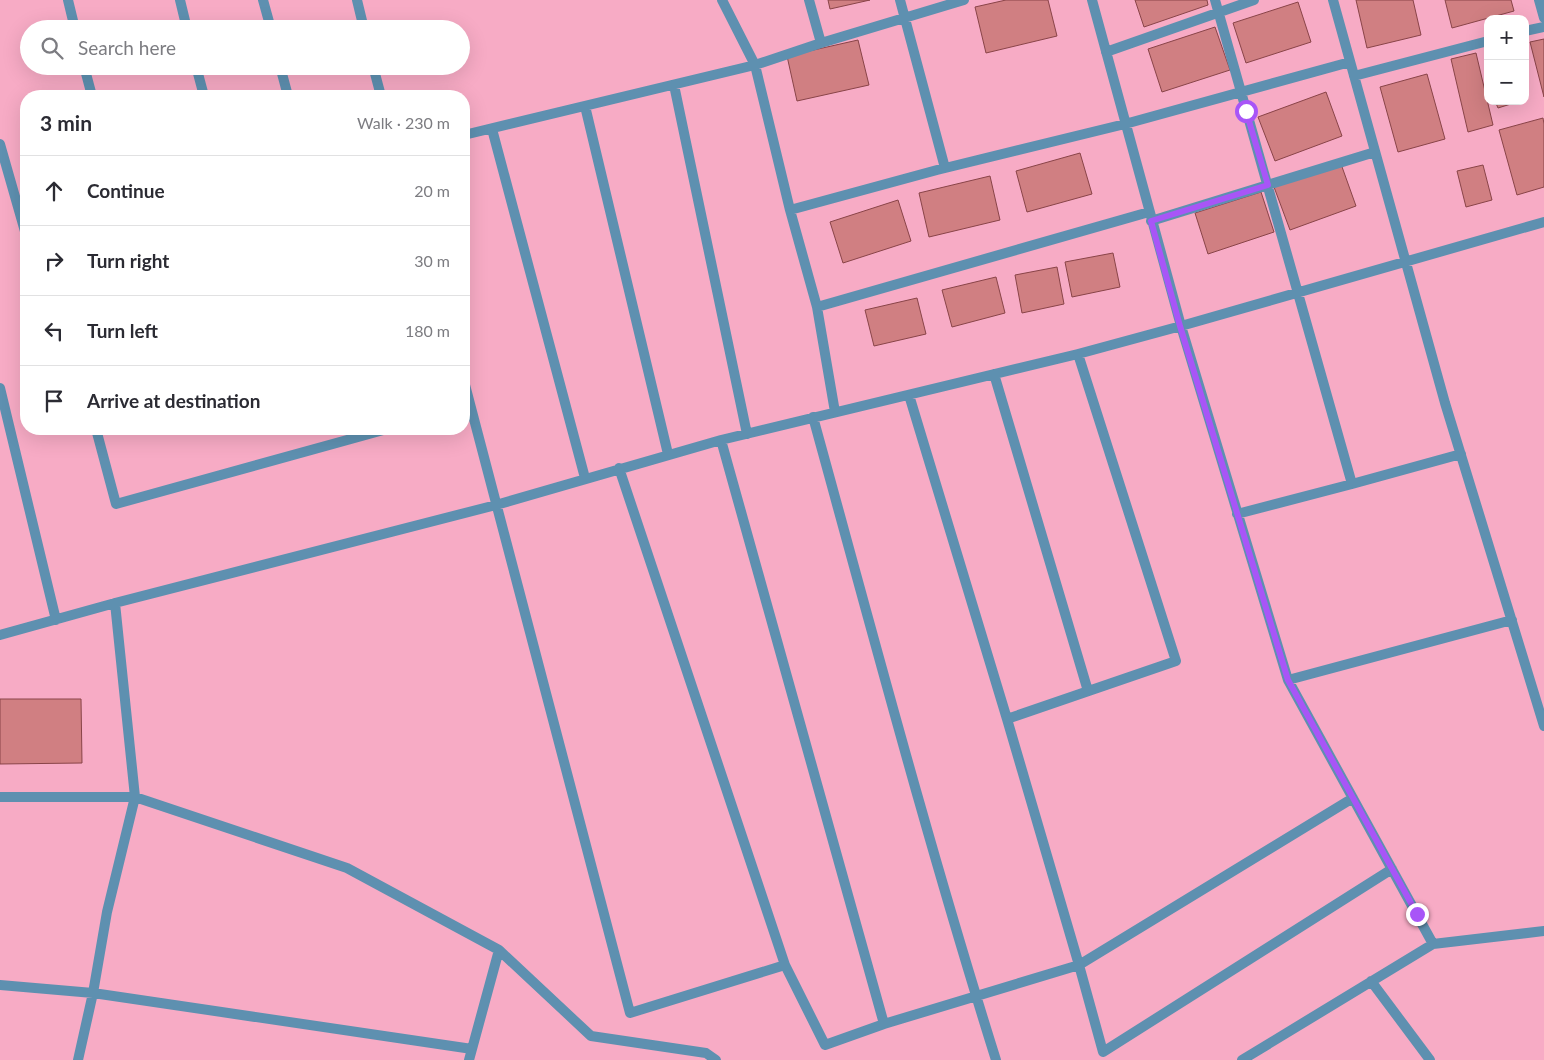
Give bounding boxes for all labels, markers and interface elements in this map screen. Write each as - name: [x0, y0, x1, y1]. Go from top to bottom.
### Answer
- map controls: [1484, 15, 1529, 105]
- button: +: [1484, 15, 1529, 60]
- search box: [20, 20, 470, 75]
- icon: search: [38, 34, 66, 62]
- text: Search here: [78, 36, 176, 59]
- button: −: [1484, 60, 1529, 105]
- route start: [1235, 100, 1258, 123]
- text: 3 min: [40, 110, 92, 135]
- text: Walk · 230 m: [357, 113, 450, 132]
- icon: ahead: [40, 177, 68, 205]
- text: Continue: [87, 179, 165, 202]
- text: 20 m: [414, 181, 450, 200]
- icon: right: [40, 247, 68, 275]
- text: Turn right: [87, 249, 169, 272]
- text: 30 m: [414, 251, 450, 270]
- icon: left: [40, 317, 68, 345]
- text: Turn left: [87, 319, 158, 342]
- text: 180 m: [405, 321, 450, 340]
- icon: arrive: [40, 387, 68, 415]
- text: Arrive at destination: [87, 389, 260, 412]
- route end: [1406, 903, 1429, 926]

